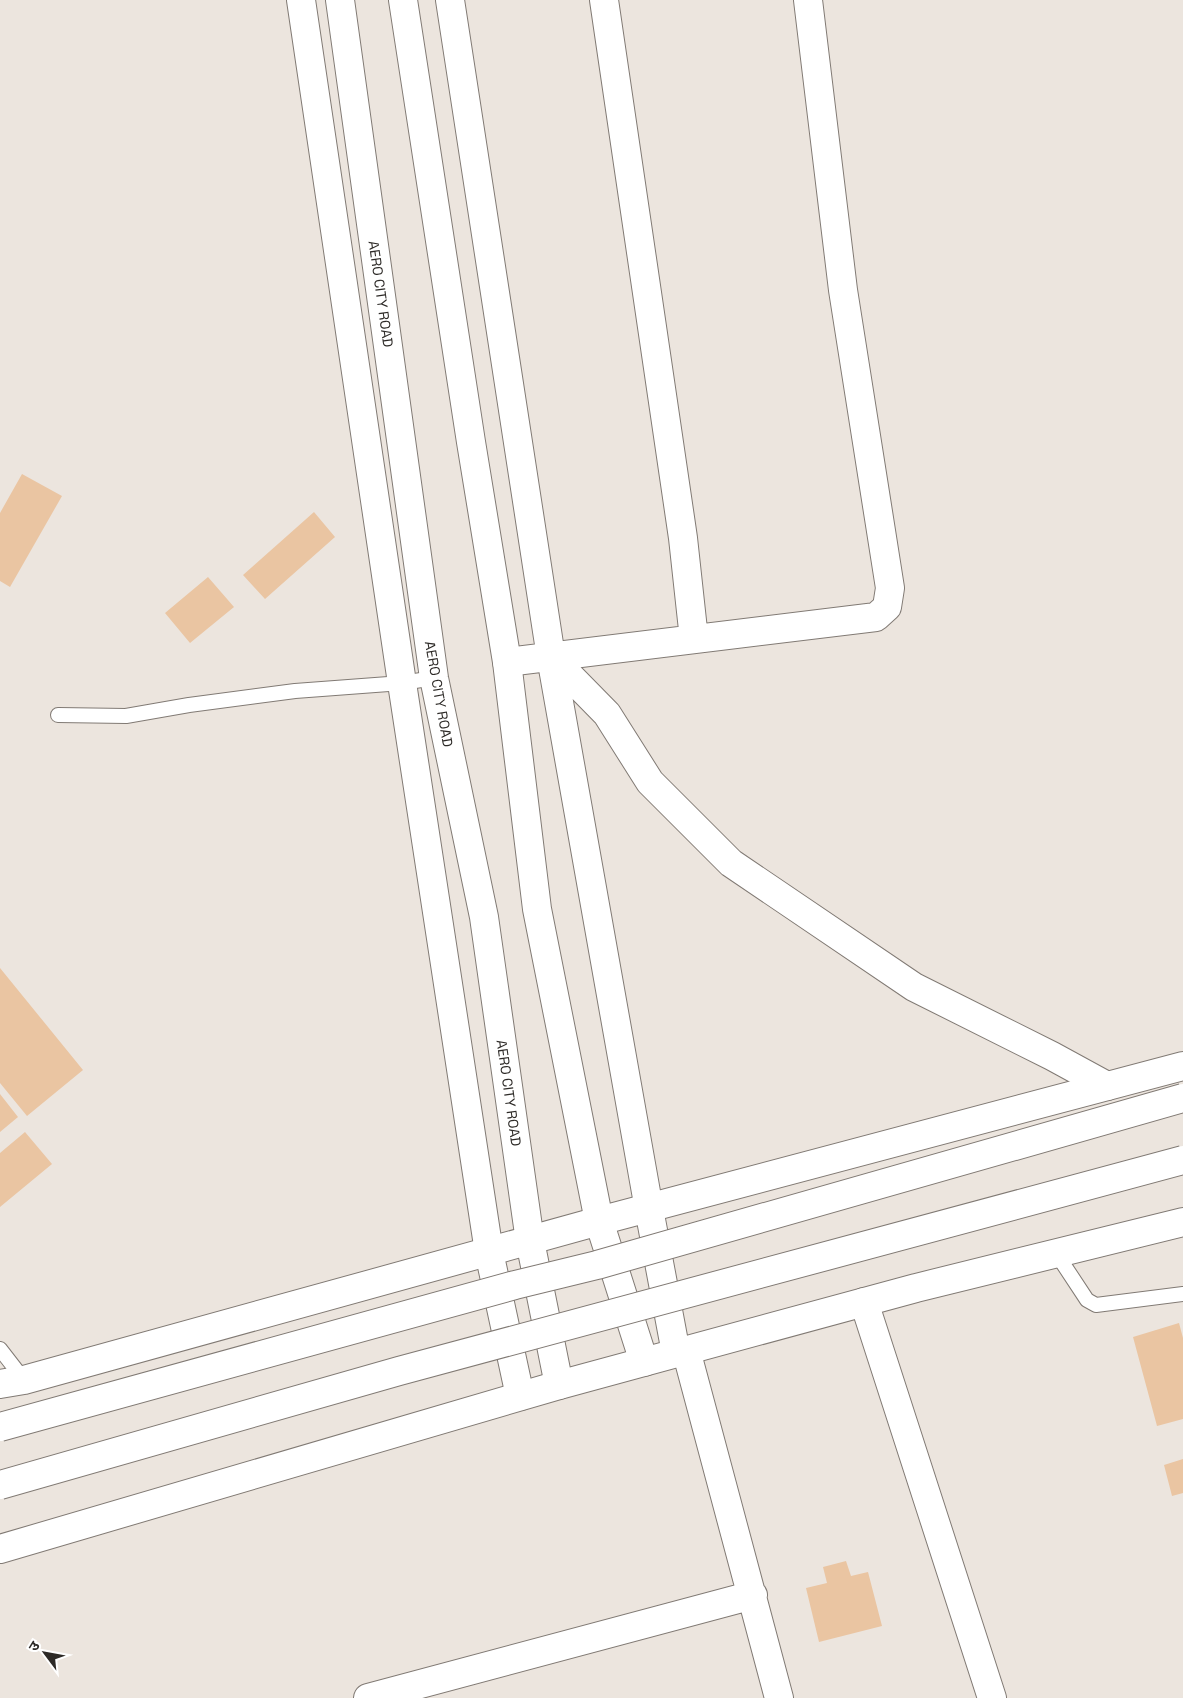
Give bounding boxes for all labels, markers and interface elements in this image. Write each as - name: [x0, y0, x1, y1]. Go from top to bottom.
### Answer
- street label: AERO CITY ROAD: [365, 240, 397, 348]
- street label: AERO CITY ROAD: [421, 640, 457, 748]
- street label: AERO CITY ROAD: [493, 1039, 525, 1147]
- north arrow: [20, 1628, 70, 1678]
- text: उ: [24, 1637, 44, 1654]

